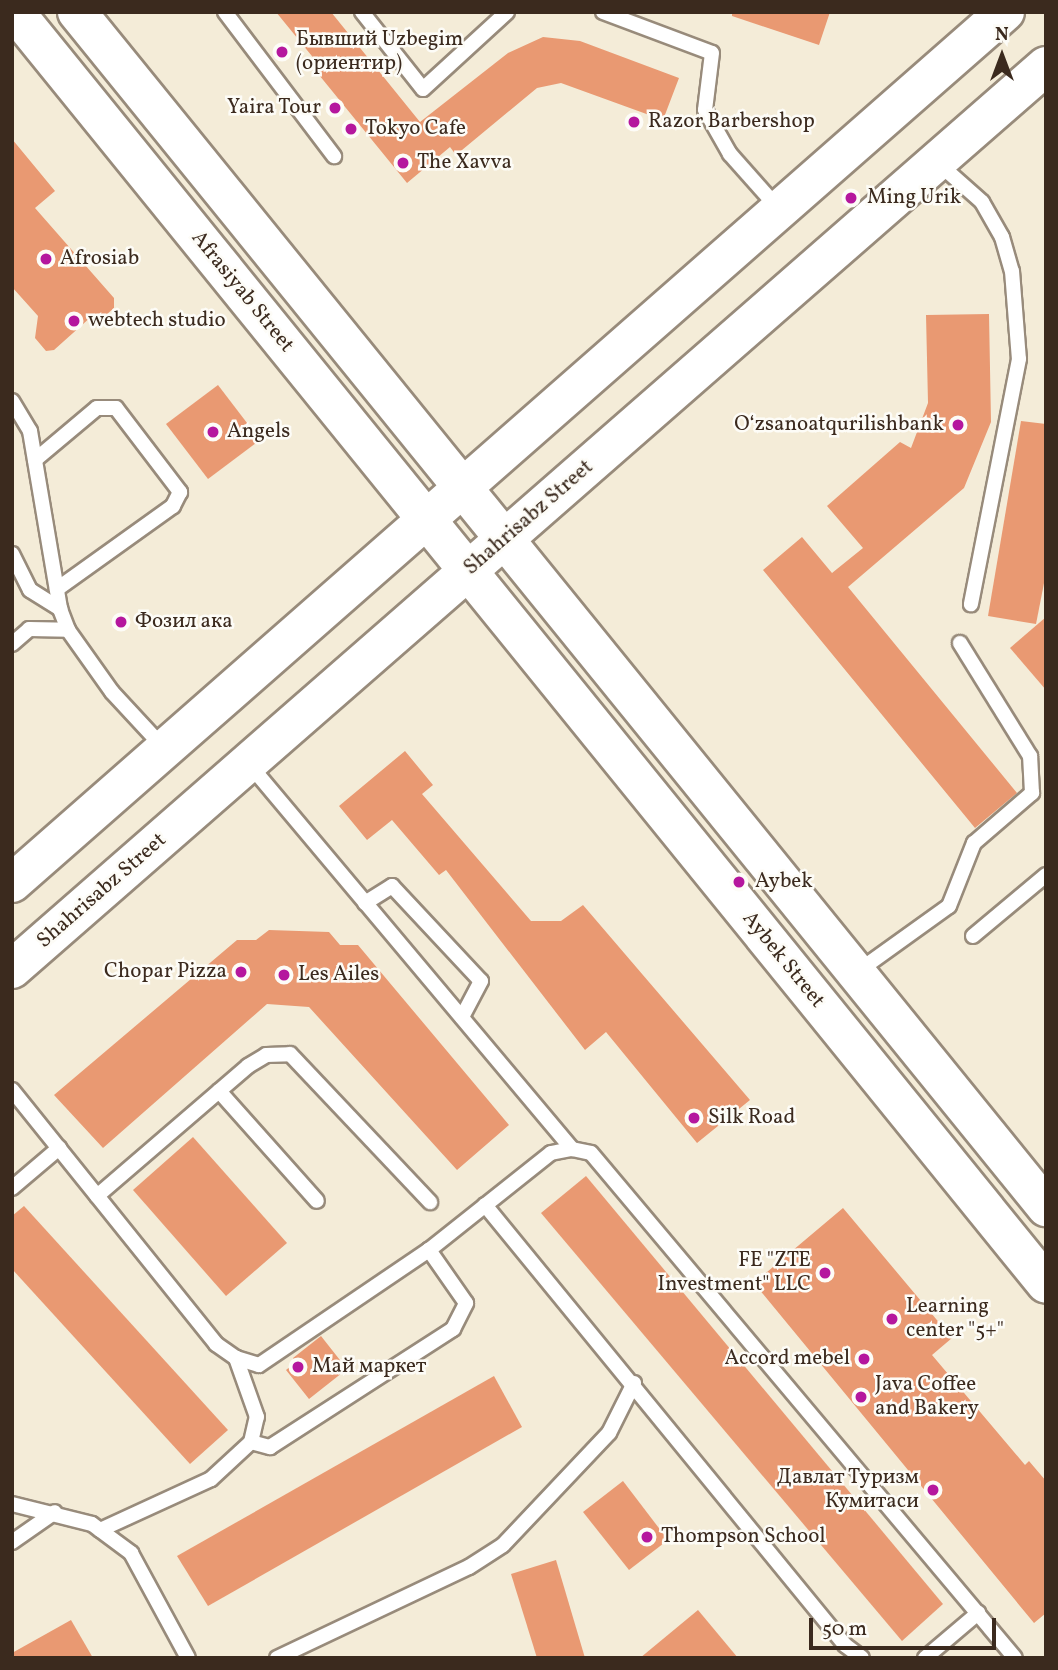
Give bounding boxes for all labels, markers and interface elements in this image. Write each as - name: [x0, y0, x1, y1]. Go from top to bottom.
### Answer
- north arrow: [967, 21, 1037, 91]
- text: N: [995, 22, 1009, 48]
- place label: Бывший Uzbegim (ориентир): [296, 27, 463, 77]
- marker: Бывший Uzbegim (ориентир): [274, 44, 290, 60]
- place label: Yaira Tour: [226, 95, 321, 121]
- marker: Yaira Tour: [327, 100, 343, 116]
- place label: Razor Barbershop: [648, 109, 815, 135]
- marker: Razor Barbershop: [626, 114, 642, 130]
- place label: Tokyo Cafe: [365, 116, 466, 142]
- marker: Tokyo Cafe: [343, 121, 359, 137]
- place label: The Xavva: [417, 150, 512, 176]
- marker: The Xavva: [395, 155, 411, 171]
- place label: Ming Urik: [867, 185, 961, 211]
- marker: Ming Urik: [841, 188, 861, 208]
- street label: Afrasiyab Street: [185, 226, 299, 358]
- place label: Afrosiab: [60, 246, 139, 272]
- marker: Afrosiab: [38, 251, 54, 267]
- place label: webtech studio: [88, 308, 226, 334]
- marker: webtech studio: [66, 313, 82, 329]
- place label: Oʻzsanoatqurilishbank: [734, 412, 944, 438]
- marker: Oʻzsanoatqurilishbank: [950, 417, 966, 433]
- place label: Angels: [227, 419, 290, 445]
- marker: Angels: [205, 424, 221, 440]
- street label: Shahrisabz Street: [459, 455, 599, 581]
- place label: Фозил ака: [135, 609, 233, 635]
- marker: Фозил ака: [113, 614, 129, 630]
- street label: Shahrisabz Street: [32, 828, 172, 954]
- place label: Aybek: [755, 869, 813, 895]
- marker: Aybek: [729, 872, 749, 892]
- street label: Aybek Street: [736, 907, 830, 1013]
- place label: Chopar Pizza: [104, 959, 227, 985]
- place label: Les Ailes: [298, 962, 379, 988]
- marker: Chopar Pizza: [233, 964, 249, 980]
- marker: Les Ailes: [276, 967, 292, 983]
- place label: Silk Road: [708, 1105, 795, 1131]
- marker: Silk Road: [686, 1110, 702, 1126]
- place label: FE "ZTE Investment" LLC: [658, 1248, 811, 1298]
- marker: FE "ZTE Investment" LLC: [817, 1265, 833, 1281]
- place label: Learning center "5+": [906, 1294, 1004, 1344]
- marker: Learning center "5+": [884, 1311, 900, 1327]
- place label: Accord mebel: [725, 1346, 850, 1372]
- marker: Accord mebel: [856, 1351, 872, 1367]
- place label: Май маркет: [312, 1354, 426, 1380]
- marker: Май маркет: [290, 1359, 306, 1375]
- place label: Java Coffee and Bakery: [875, 1372, 979, 1422]
- marker: Java Coffee and Bakery: [853, 1389, 869, 1405]
- place label: Давлат Туризм Кумитаси: [776, 1465, 919, 1515]
- marker: Давлат Туризм Кумитаси: [925, 1482, 941, 1498]
- place label: Thompson School: [661, 1524, 825, 1550]
- marker: Thompson School: [639, 1529, 655, 1545]
- scale bar: [813, 1604, 1000, 1648]
- text: 50 m: [822, 1615, 867, 1644]

